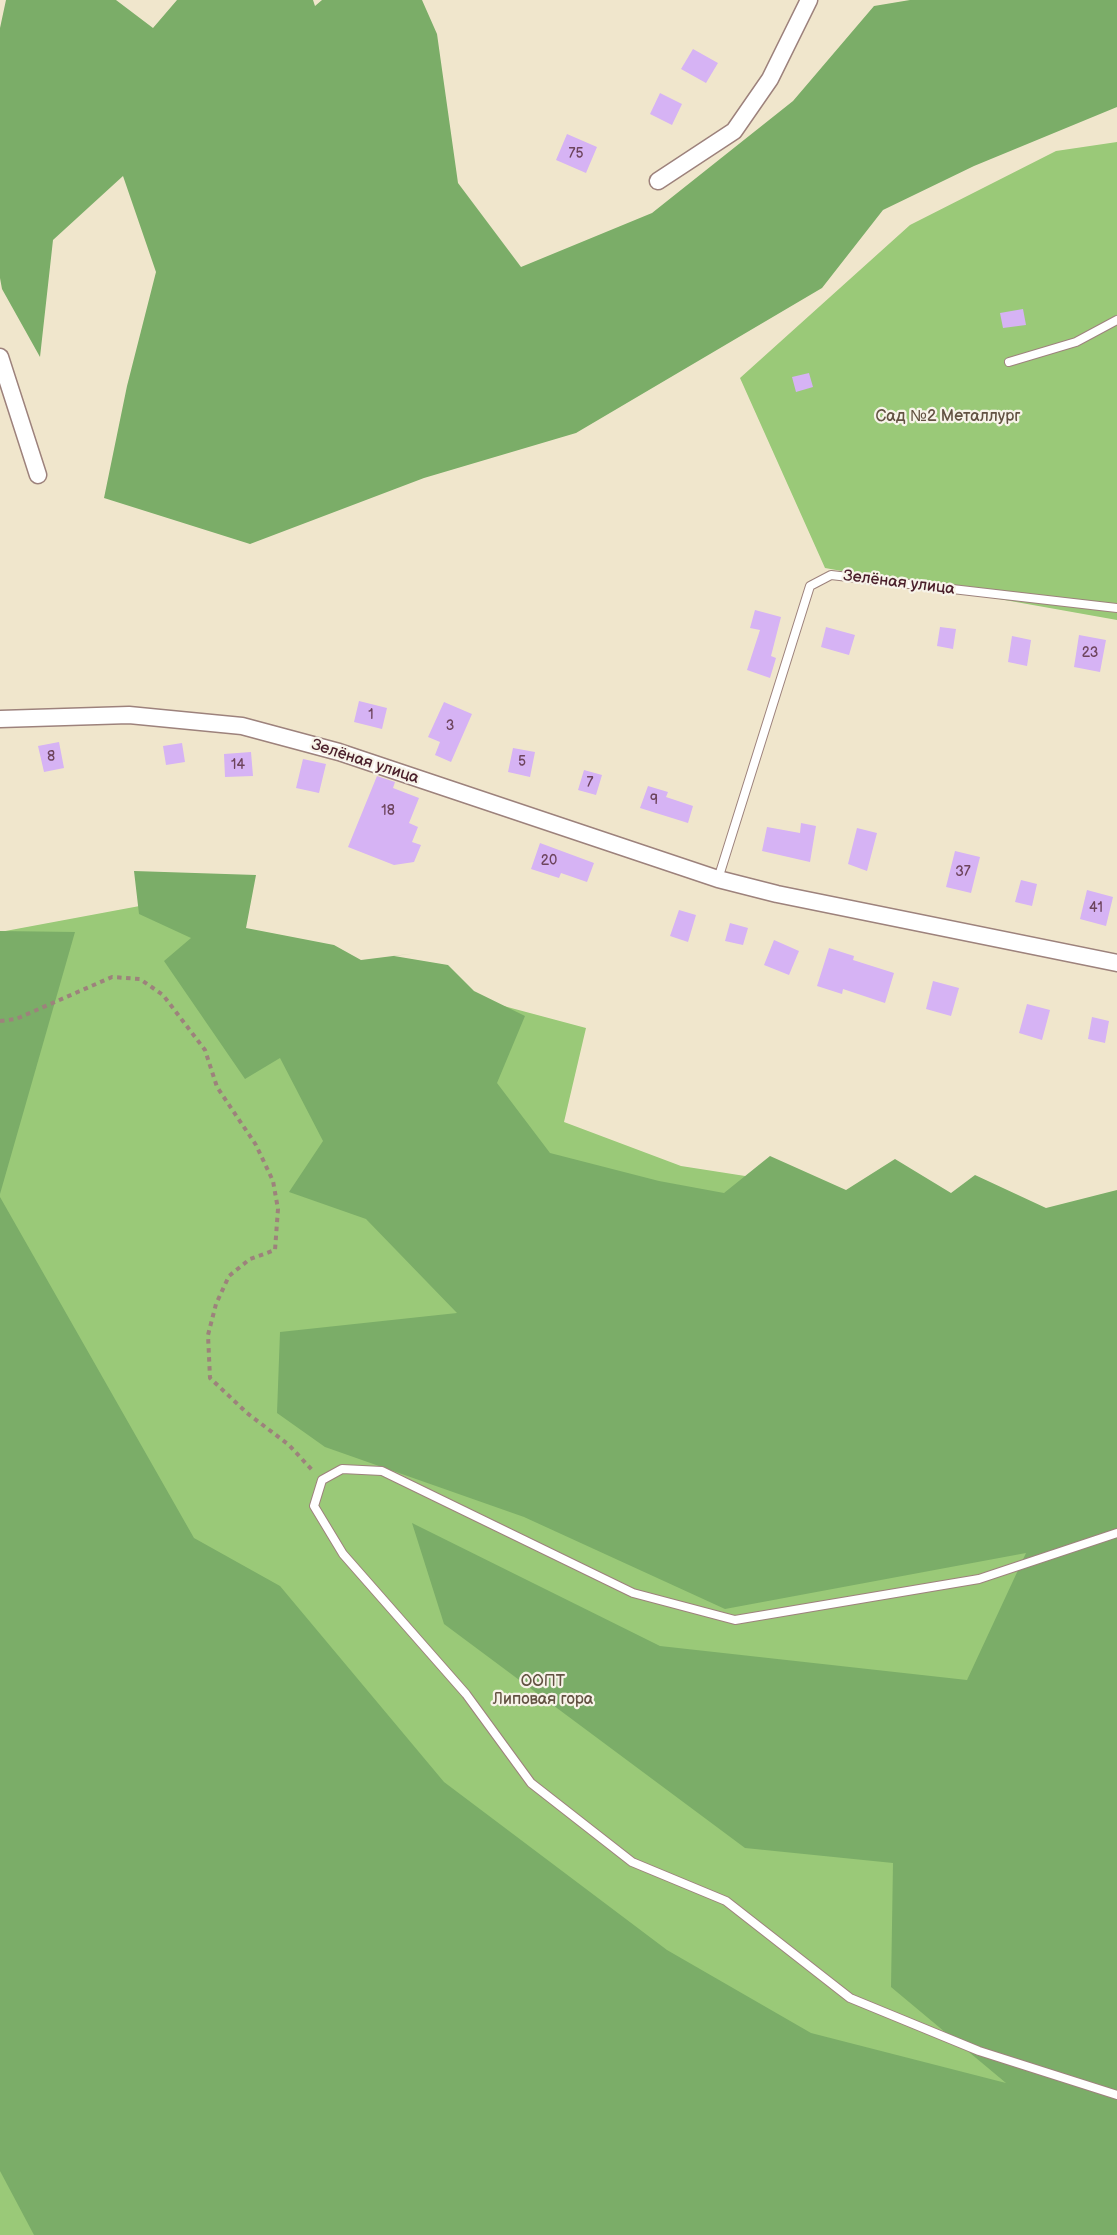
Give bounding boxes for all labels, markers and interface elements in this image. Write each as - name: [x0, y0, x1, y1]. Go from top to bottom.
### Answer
- house number: 75: [569, 146, 583, 162]
- park label: Сад №2 Металлург: [876, 407, 1020, 427]
- street label: Зелёная улица: [842, 567, 956, 599]
- house number: 23: [1082, 645, 1098, 661]
- house number: 1: [368, 707, 374, 723]
- house number: 3: [446, 718, 454, 734]
- street label: Зелёная улица: [309, 736, 421, 788]
- house number: 8: [47, 749, 55, 765]
- house number: 5: [518, 754, 526, 770]
- house number: 14: [231, 757, 245, 773]
- house number: 7: [587, 775, 593, 791]
- house number: 9: [650, 792, 658, 808]
- house number: 18: [381, 803, 395, 819]
- house number: 20: [541, 853, 557, 869]
- house number: 37: [955, 864, 971, 880]
- house number: 41: [1089, 900, 1103, 916]
- park label: ООПТ Липовая гора: [493, 1672, 593, 1710]

